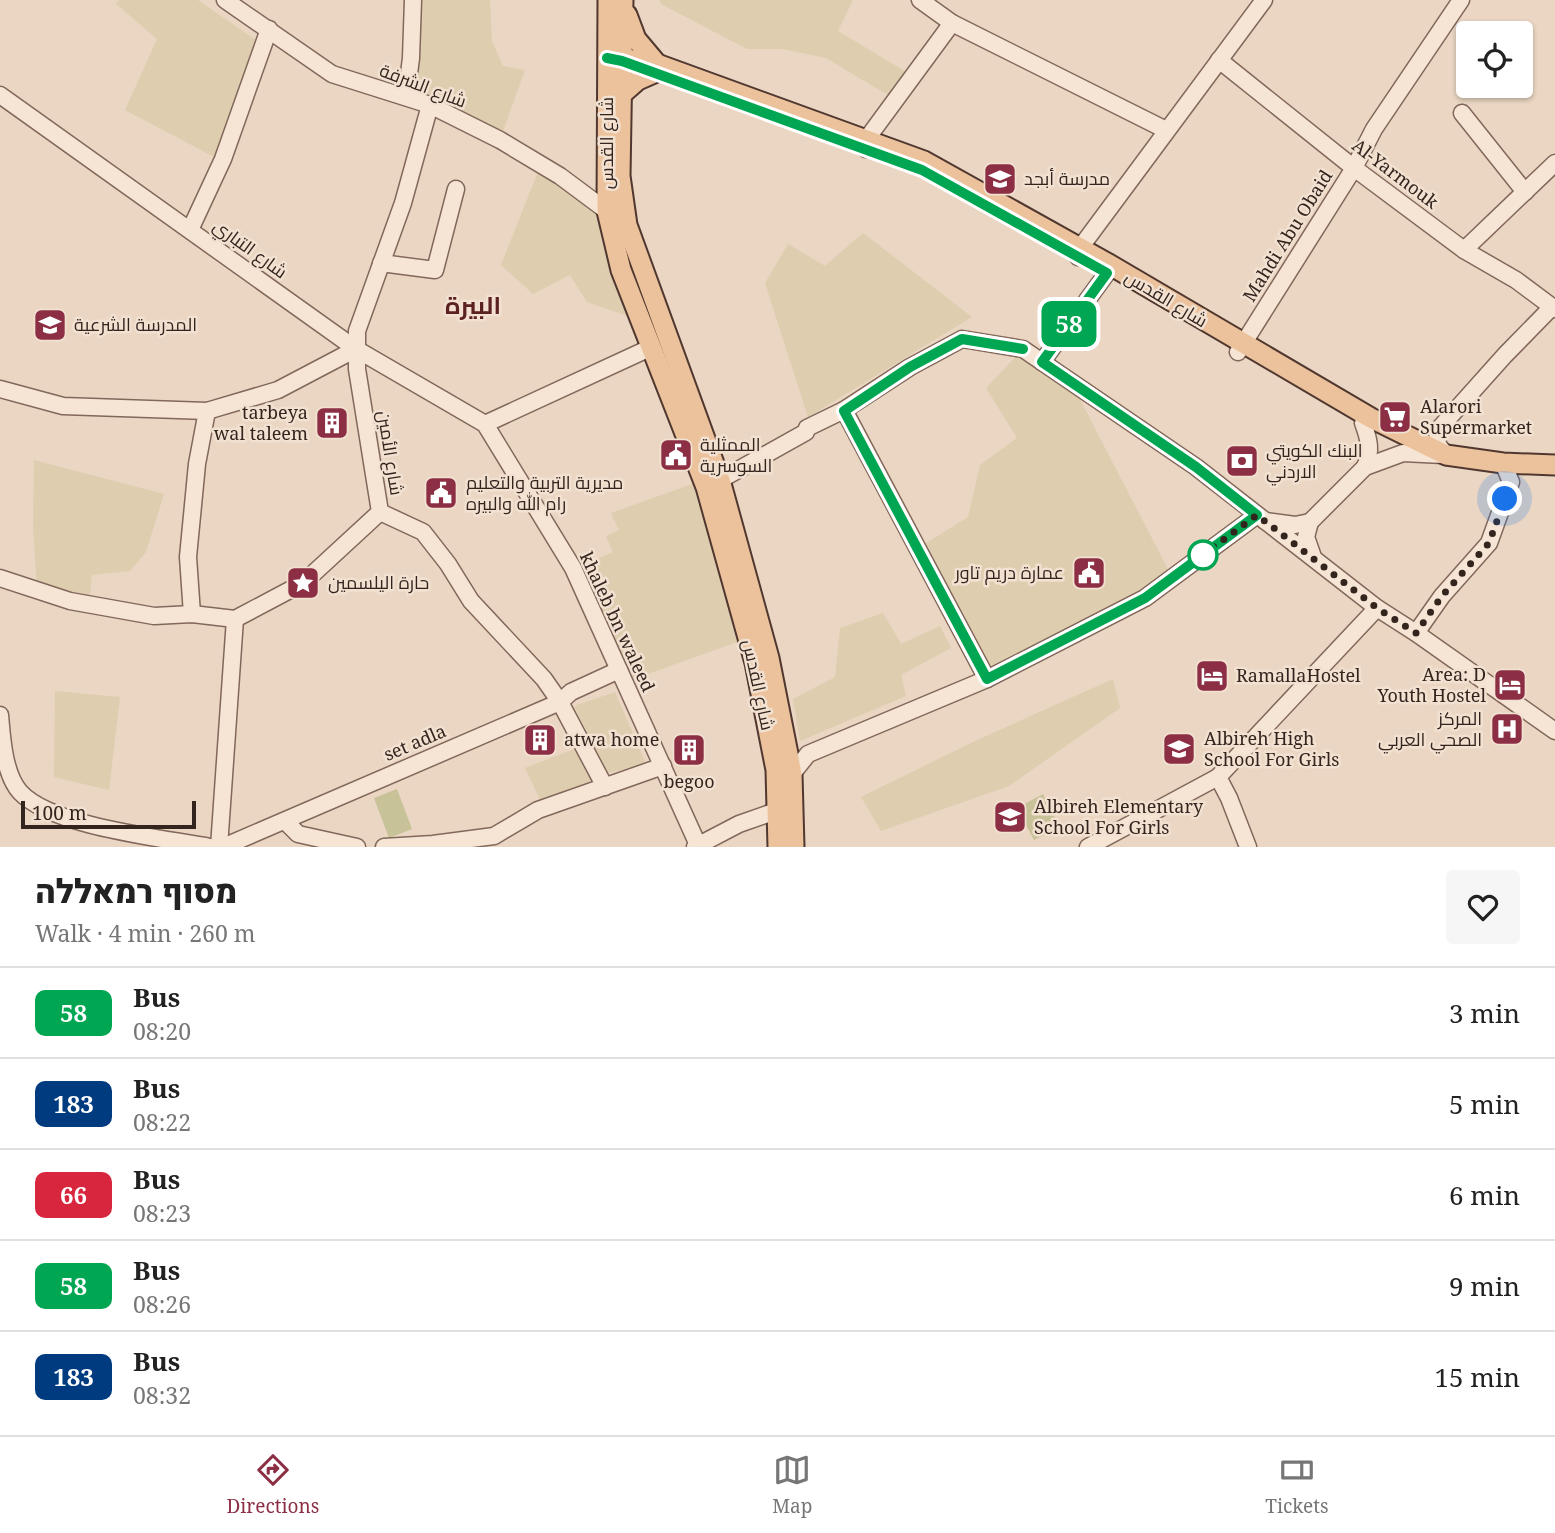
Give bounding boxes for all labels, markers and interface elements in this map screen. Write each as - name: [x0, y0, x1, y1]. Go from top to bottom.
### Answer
- map controls: [1456, 21, 1533, 98]
- button: locate: [1456, 21, 1533, 98]
- street label: شارع الشرفة: [376, 58, 470, 114]
- street label: شارع القدس: [594, 97, 619, 189]
- street label: Al-Yarmouk: [1348, 133, 1444, 214]
- school or university icon: مدرسة أبجد: [981, 160, 1019, 198]
- street label: Mahdi Abu Obaid: [1237, 165, 1337, 306]
- place label: مدرسة أبجد: [1024, 166, 1110, 190]
- street label: شارع التباري: [207, 213, 292, 286]
- street label: شارع القدس: [1120, 264, 1212, 333]
- district label: البيرة: [445, 288, 501, 321]
- line badge: 58: [1038, 301, 1100, 347]
- school or university icon: المدرسة الشرعية: [31, 306, 69, 344]
- text: 58: [1055, 307, 1083, 340]
- place label: المدرسة الشرعية: [74, 312, 197, 336]
- place label: Alarori Supermarket: [1420, 394, 1532, 439]
- supermarket icon: Alarori Supermarket: [1376, 398, 1414, 436]
- place label: tarbeya wal taleem: [214, 400, 308, 445]
- building icon: tarbeya wal taleem: [313, 404, 351, 442]
- street label: شارع الأمين: [371, 409, 410, 497]
- place label: الممثلية السوسرية: [700, 432, 772, 477]
- public building icon: الممثلية السوسرية: [657, 436, 695, 474]
- place label: البنك الكويتي الاردني: [1266, 438, 1363, 486]
- bank icon: البنك الكويتي الاردني: [1223, 442, 1261, 480]
- place label: مديرية التربية والتعليم رام الله والبيره: [466, 470, 623, 516]
- public building icon: مديرية التربية والتعليم رام الله والبيره: [422, 474, 460, 512]
- your location: [1487, 481, 1522, 516]
- unlabelled marker: [1188, 540, 1218, 570]
- street label: khaleb bn waleed: [575, 548, 661, 695]
- public building icon: عمارة دريم تاور: [1070, 554, 1108, 592]
- place label: عمارة دريم تاور: [954, 560, 1064, 585]
- place icon: حارة اليلسمين: [284, 564, 322, 602]
- place label: حارة اليلسمين: [328, 570, 429, 594]
- street label: شارع القدس: [737, 637, 780, 733]
- hotel icon: RamallaHostel: [1193, 657, 1231, 695]
- place label: Area: D Youth Hostel: [1376, 662, 1486, 707]
- place label: RamallaHostel: [1236, 663, 1361, 687]
- hotel icon: Area: D Youth Hostel: [1491, 666, 1529, 704]
- place label: المركز الصحي العربي: [1378, 706, 1482, 754]
- hospital icon: المركز الصحي العربي: [1488, 710, 1526, 748]
- street label: set adla: [380, 718, 450, 766]
- building icon: atwa home: [521, 721, 559, 759]
- place label: Albireh High School For Girls: [1204, 726, 1339, 771]
- place label: atwa home: [564, 727, 659, 751]
- school or university icon: Albireh High School For Girls: [1160, 730, 1198, 768]
- building icon: begoo: [670, 731, 708, 769]
- place label: begoo: [663, 769, 715, 793]
- place label: Albireh Elementary School For Girls: [1034, 794, 1204, 839]
- scale bar: [21, 798, 196, 830]
- school or university icon: Albireh Elementary School For Girls: [991, 798, 1029, 836]
- text: 100 m: [32, 800, 87, 826]
- text: מסוף רמאללה: [35, 868, 237, 913]
- button: heart: [1446, 870, 1520, 944]
- text: Walk · 4 min · 260 m: [35, 917, 255, 949]
- text: Bus: [133, 979, 180, 1015]
- text: 3 min: [1449, 995, 1520, 1031]
- text: 58: [60, 996, 87, 1029]
- text: 08:20: [133, 1015, 191, 1047]
- text: Bus: [133, 1070, 180, 1106]
- text: 5 min: [1449, 1086, 1520, 1122]
- text: 183: [53, 1087, 94, 1120]
- text: 08:22: [133, 1106, 191, 1138]
- text: Bus: [133, 1161, 180, 1197]
- text: 6 min: [1449, 1177, 1520, 1213]
- text: 66: [60, 1178, 87, 1211]
- text: 08:23: [133, 1197, 191, 1229]
- text: Bus: [133, 1252, 180, 1288]
- text: 9 min: [1449, 1268, 1520, 1304]
- text: 58: [60, 1269, 87, 1302]
- text: 08:26: [133, 1288, 191, 1320]
- text: Bus: [133, 1343, 180, 1379]
- text: 15 min: [1435, 1359, 1520, 1395]
- text: 183: [53, 1360, 94, 1393]
- text: 08:32: [133, 1379, 191, 1411]
- tab: Directions: [226, 1451, 319, 1519]
- tab: Map: [772, 1451, 812, 1519]
- tab: Tickets: [1265, 1451, 1329, 1519]

